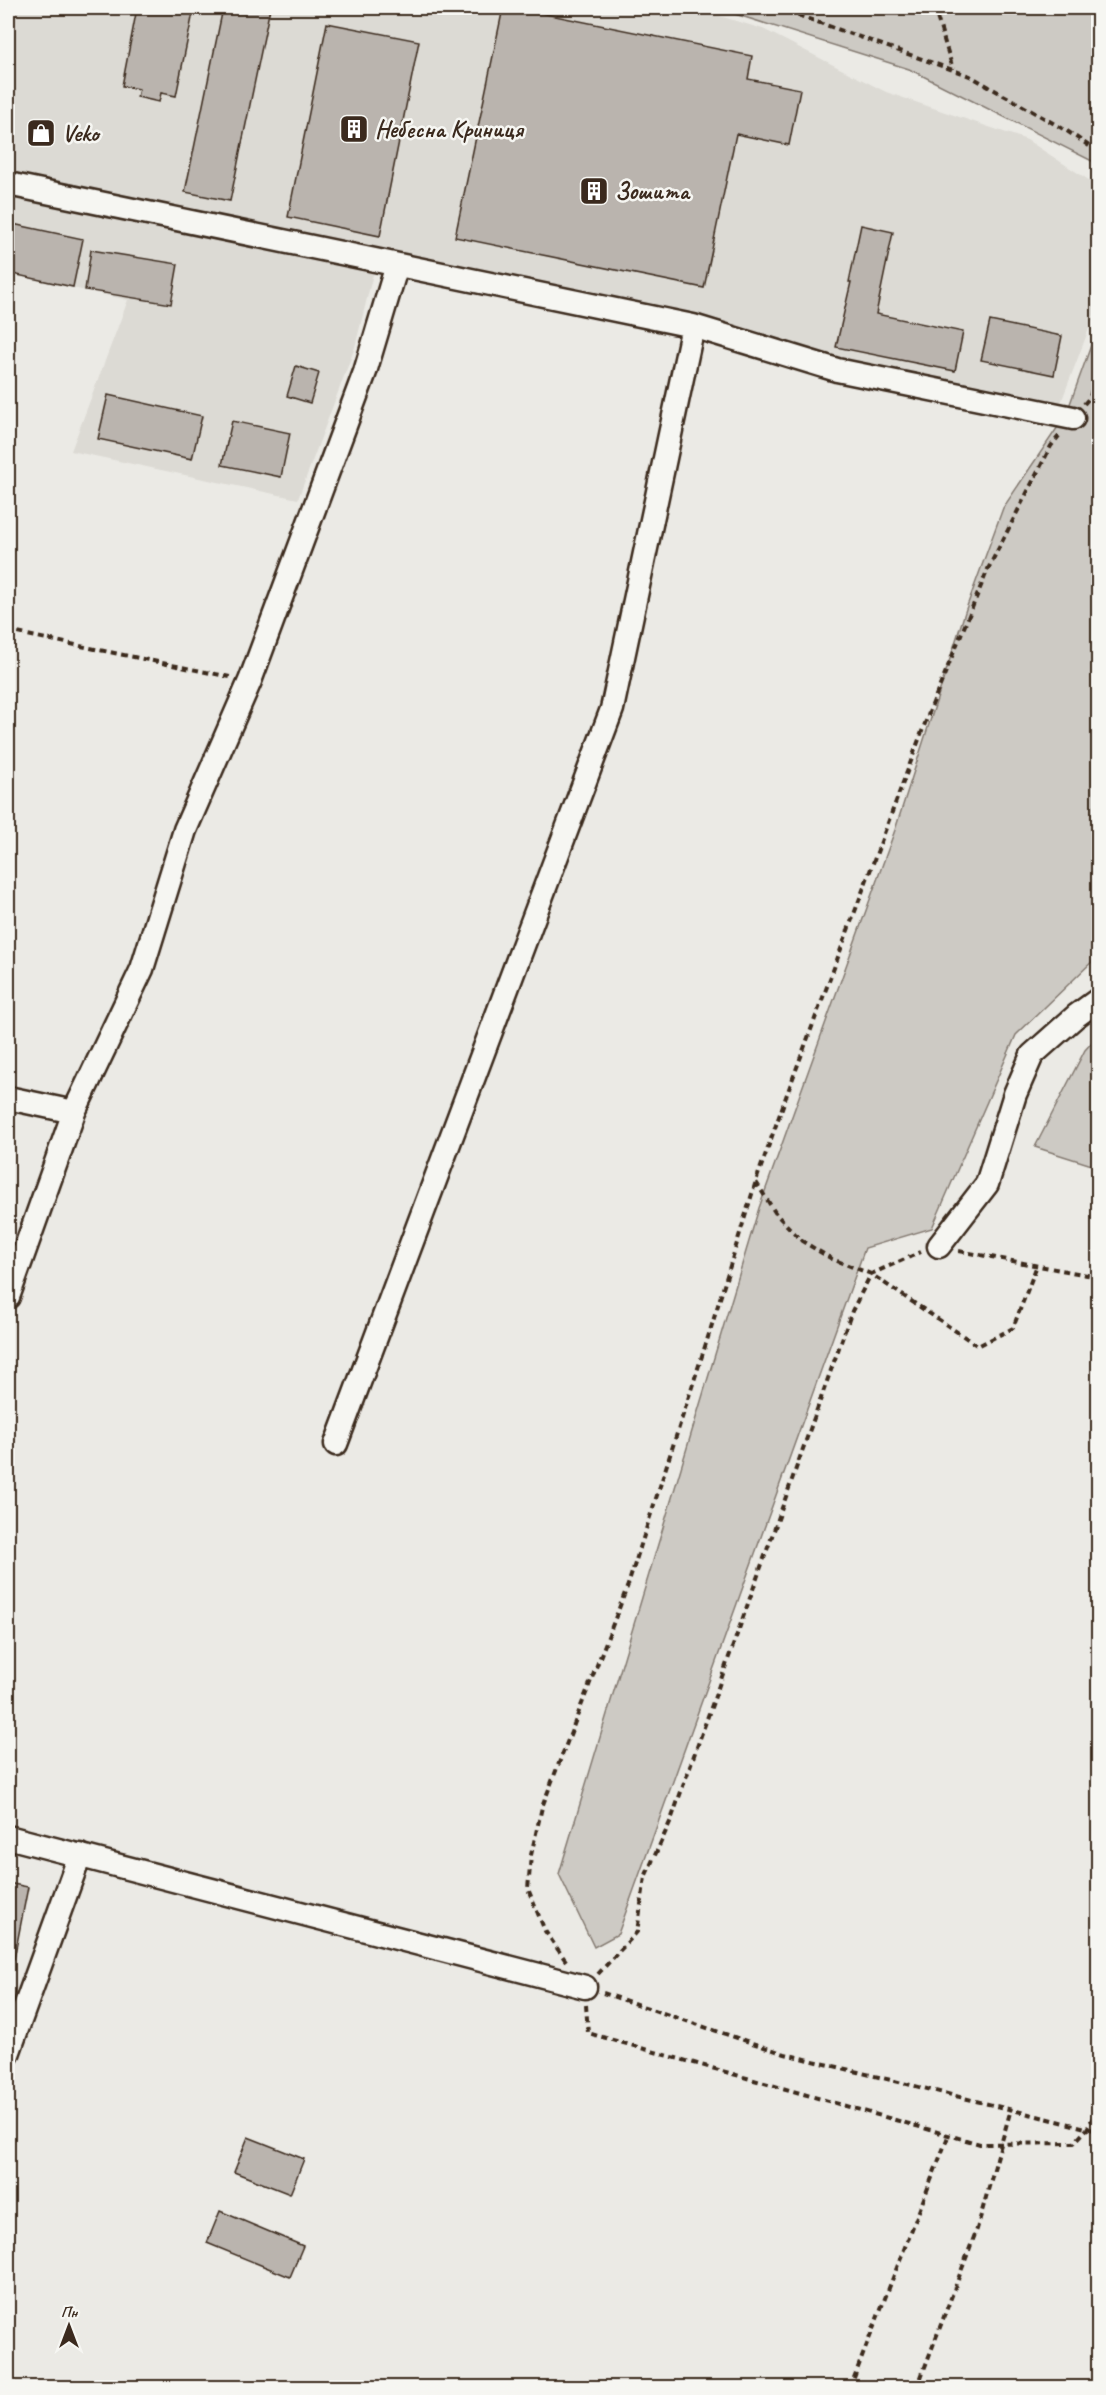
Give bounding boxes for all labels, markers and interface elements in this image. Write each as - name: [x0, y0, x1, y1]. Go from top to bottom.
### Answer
- building icon: Небесна Криниця: [338, 113, 370, 145]
- place label: Небесна Криниця: [375, 114, 525, 144]
- shop icon: Veko: [25, 117, 57, 149]
- place label: Veko: [62, 118, 101, 148]
- building icon: Зошита: [578, 175, 610, 207]
- place label: Зошита: [615, 176, 692, 206]
- north arrow: [39, 2296, 99, 2356]
- text: Пн: [61, 2302, 78, 2322]

